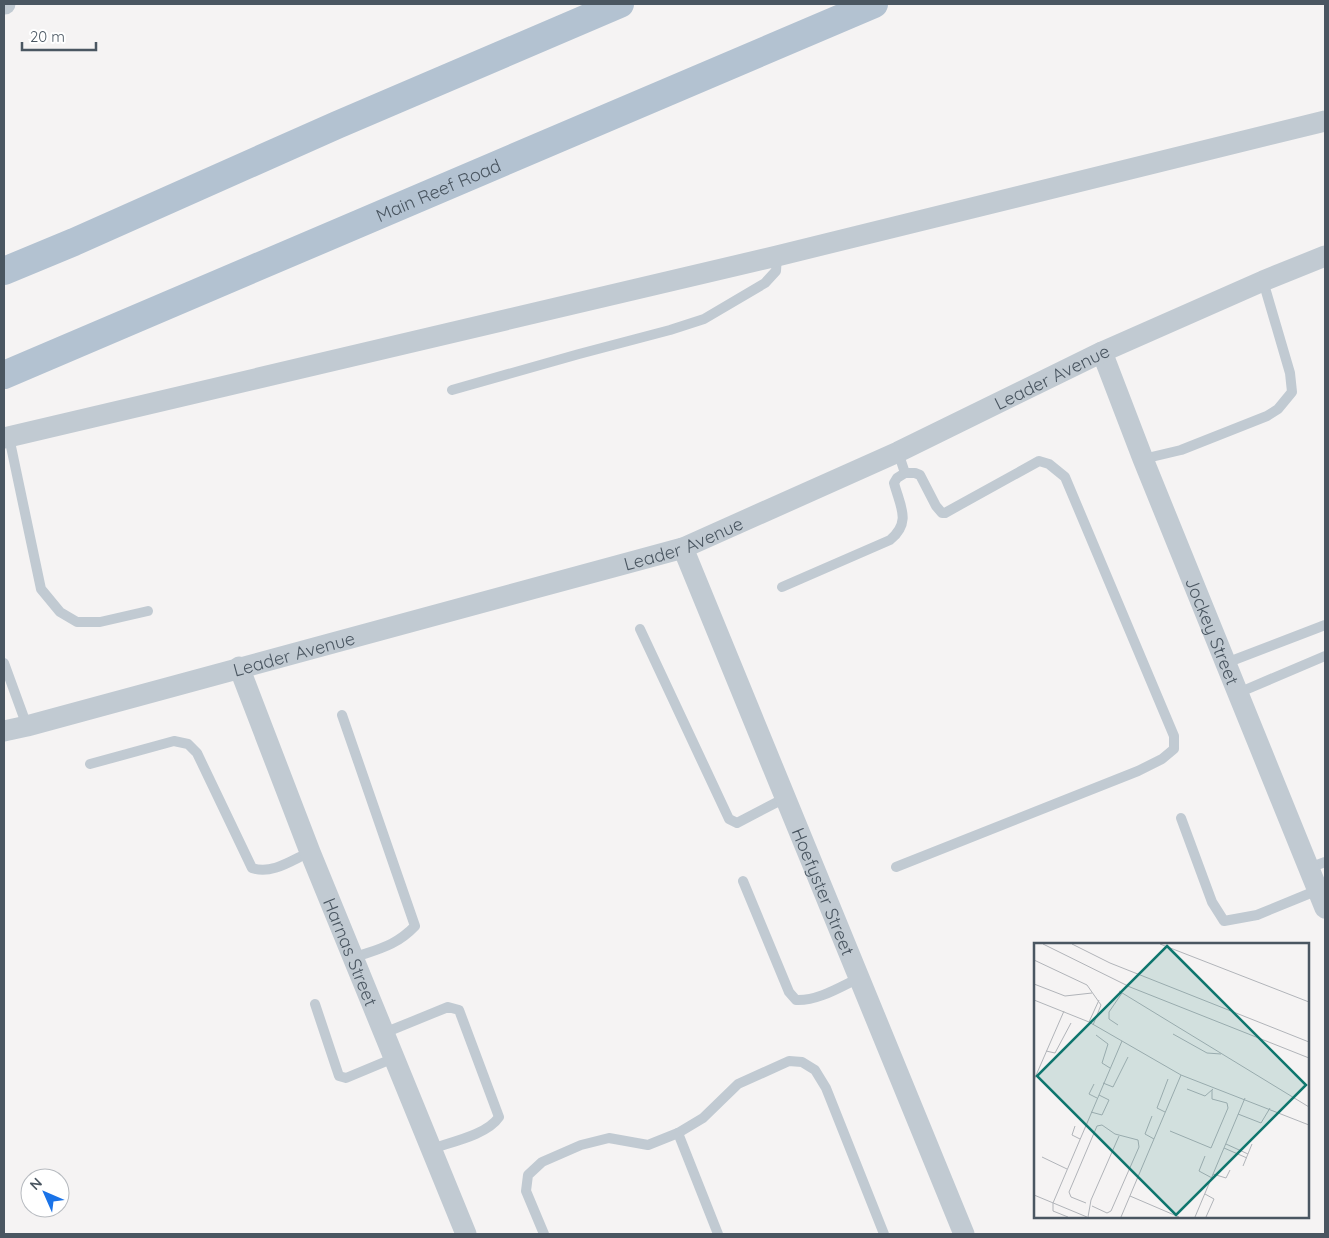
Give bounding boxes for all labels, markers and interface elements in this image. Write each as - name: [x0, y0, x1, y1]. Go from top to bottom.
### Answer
- scale bar: [22, 20, 96, 52]
- text: 20 m: [30, 27, 65, 46]
- street label: Main Reef Road: [372, 153, 504, 227]
- street label: Leader Avenue: [990, 339, 1113, 415]
- street label: Leader Avenue: [621, 511, 746, 575]
- street label: Jockey Street: [1181, 574, 1245, 688]
- street label: Leader Avenue: [230, 626, 357, 681]
- street label: Hoefyster Street: [787, 824, 860, 959]
- street label: Harnas Street: [318, 894, 383, 1009]
- inset map: [1034, 943, 1309, 1218]
- north arrow: [20, 1168, 70, 1218]
- text: N: [26, 1174, 46, 1194]

